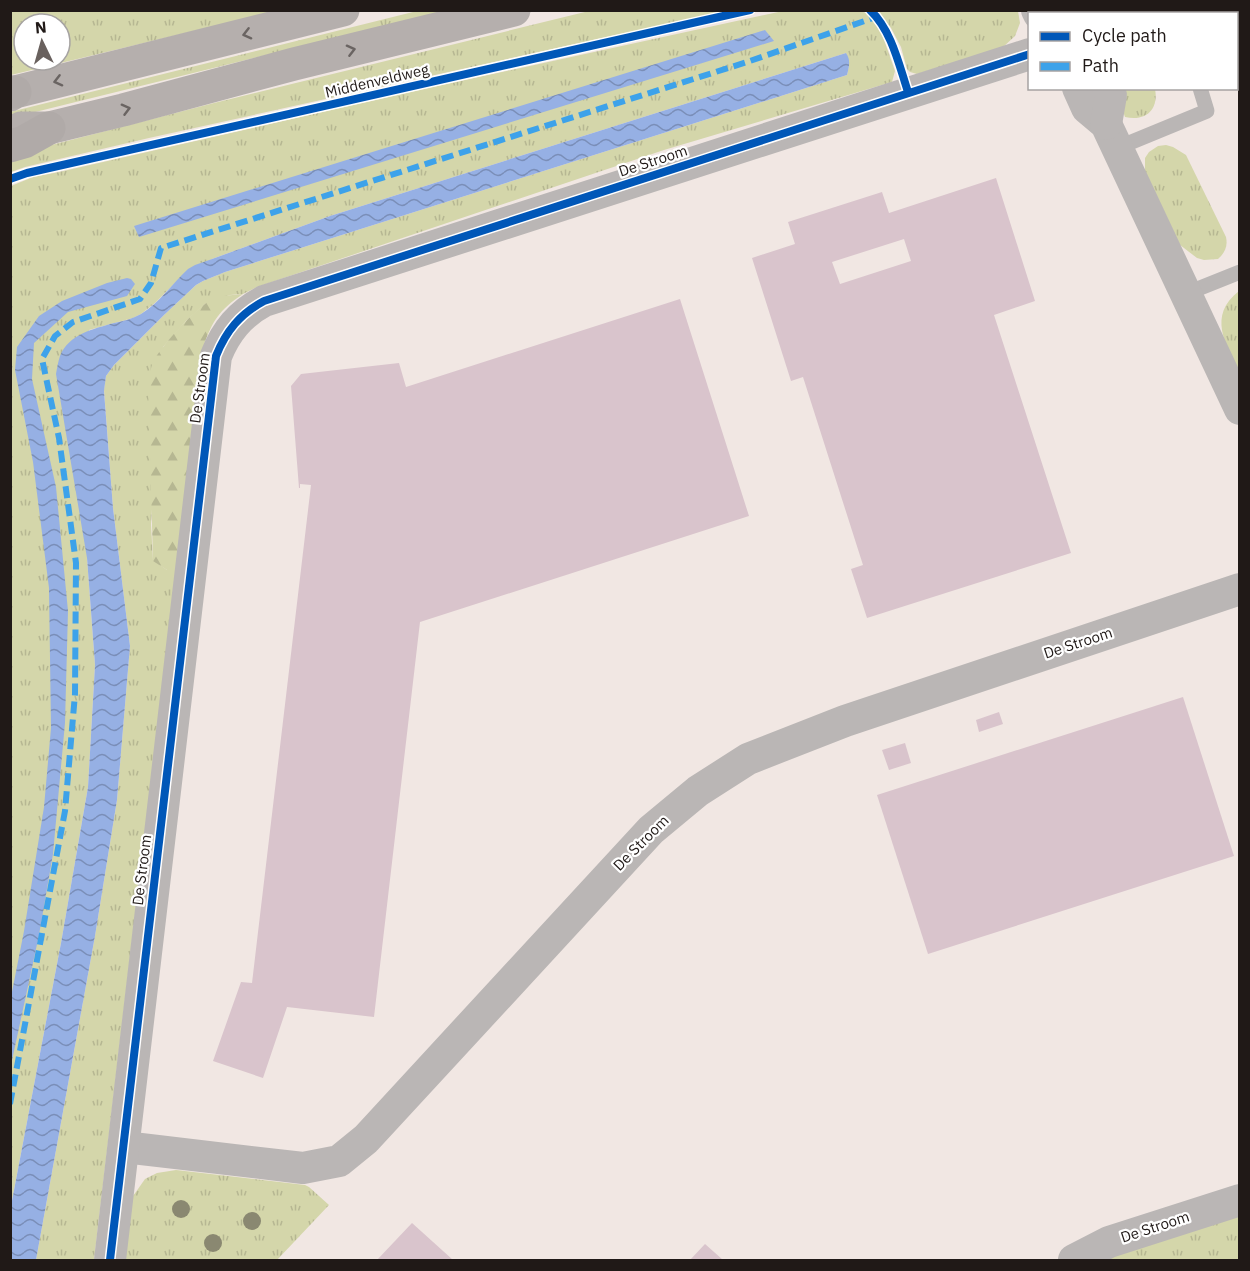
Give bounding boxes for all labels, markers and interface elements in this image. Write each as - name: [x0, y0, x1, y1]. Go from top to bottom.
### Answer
- north arrow: [12, 12, 72, 72]
- legend: [1028, 12, 1238, 90]
- text: N: [34, 17, 47, 38]
- text: Cycle path: [1082, 24, 1167, 47]
- one-way arrow: [242, 27, 252, 40]
- one-way arrow: [346, 44, 356, 57]
- text: Path: [1082, 54, 1119, 77]
- street label: Middenveldweg: [323, 59, 431, 102]
- one-way arrow: [53, 74, 63, 87]
- one-way arrow: [121, 103, 131, 116]
- street label: De Stroom: [616, 140, 690, 181]
- street label: De Stroom: [185, 351, 214, 424]
- street label: De Stroom: [1041, 622, 1115, 663]
- street label: De Stroom: [609, 811, 673, 875]
- street label: De Stroom: [128, 833, 155, 906]
- street label: De Stroom: [1118, 1206, 1192, 1247]

